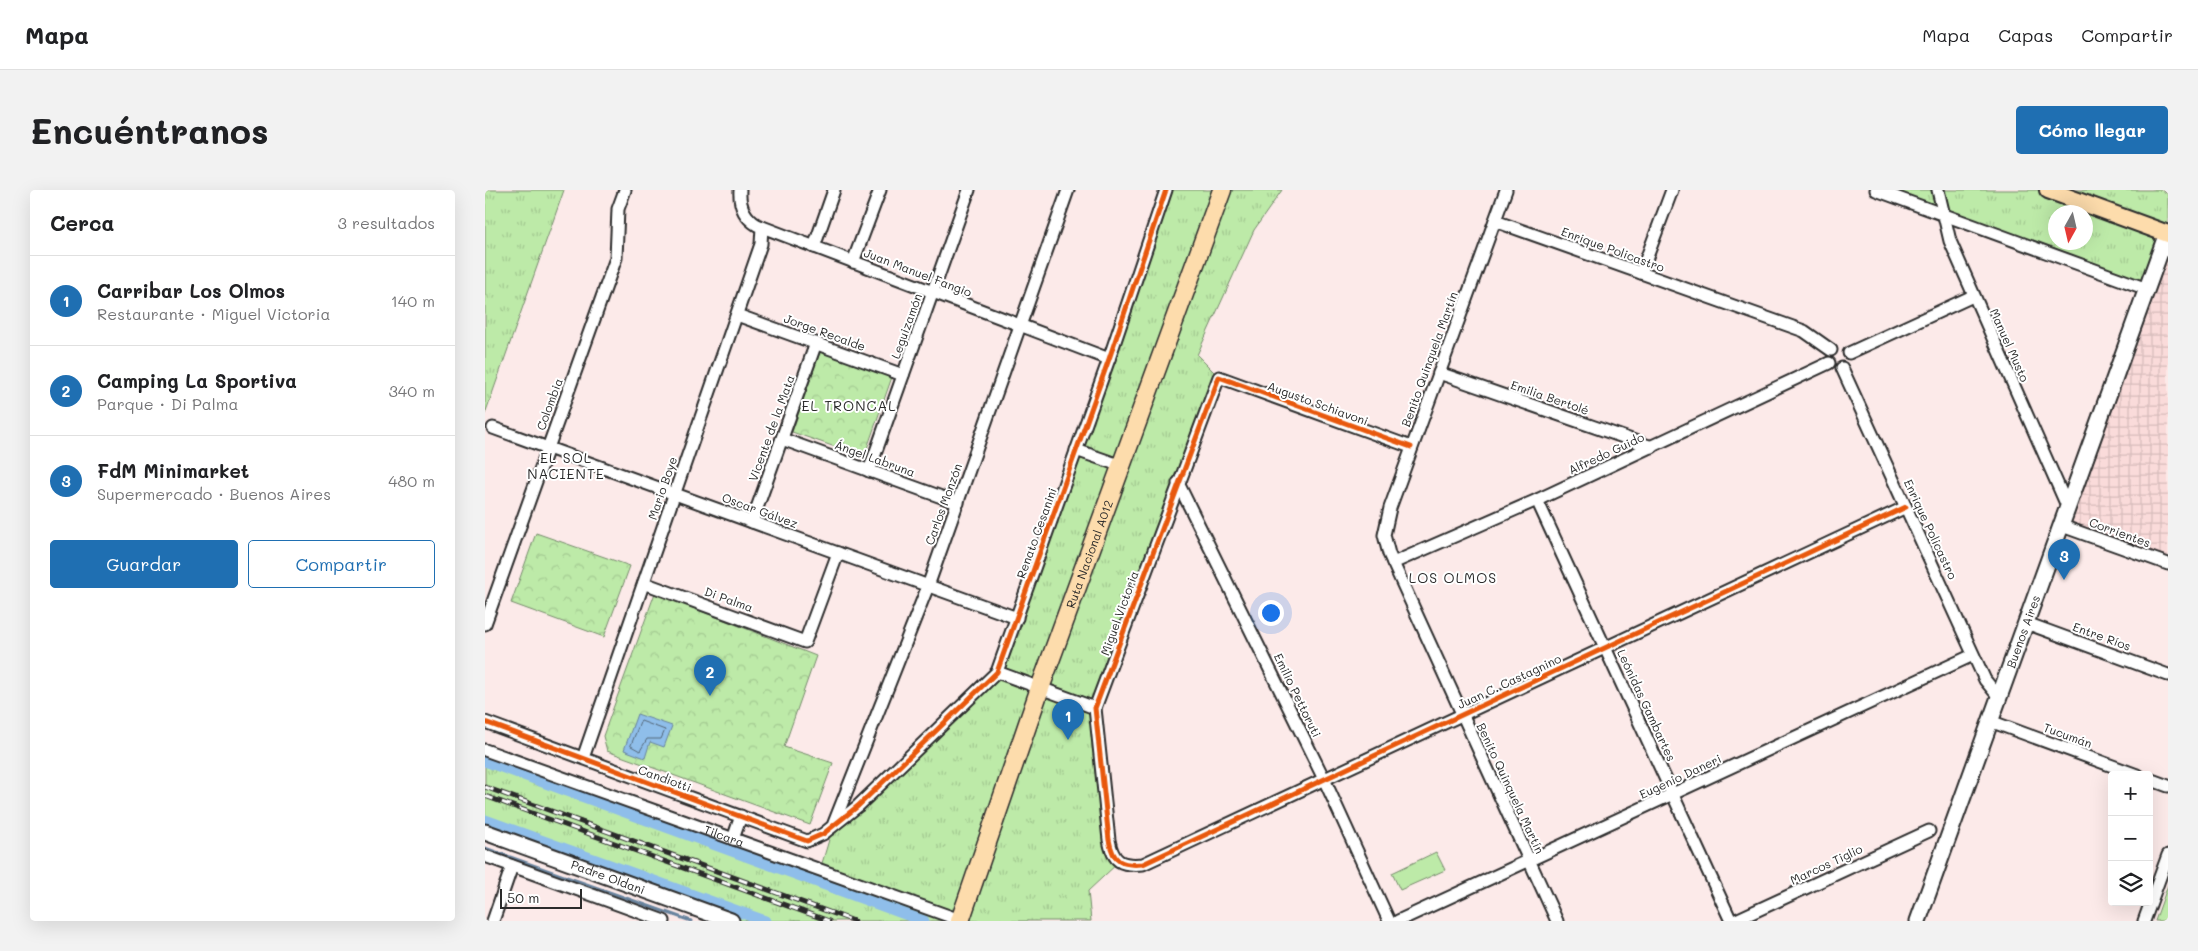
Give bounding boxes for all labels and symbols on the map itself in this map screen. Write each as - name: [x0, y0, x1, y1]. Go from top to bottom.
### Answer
- north arrow: [2048, 205, 2093, 250]
- street label: Enrique Policastro: [1559, 223, 1667, 275]
- street label: Juan Manuel Fangio: [862, 244, 974, 300]
- street label: Benito Quinquela Martín: [1397, 289, 1461, 429]
- street label: Leguizamón: [887, 291, 925, 361]
- street label: Manuel Musto: [1987, 306, 2033, 384]
- street label: Jorge Recalde: [782, 310, 868, 354]
- street label: Vicente de la Mata: [744, 373, 798, 483]
- street label: Colombia: [532, 376, 566, 432]
- street label: Emilia Bertolé: [1509, 376, 1591, 418]
- street label: Augusto Schiavoni: [1265, 377, 1371, 429]
- district label: EL TRONCAL: [801, 396, 897, 415]
- street label: Alfredo Guido: [1566, 428, 1646, 478]
- street label: Ángel Labruna: [833, 436, 917, 480]
- district label: EL SOL NACIENTE: [527, 448, 605, 483]
- street label: Mario Boye: [644, 454, 680, 522]
- street label: Carlos Monzón: [921, 461, 965, 547]
- street label: Enrique Policastro: [1901, 476, 1961, 582]
- street label: Renato Cesanini: [1012, 485, 1060, 581]
- street label: Oscar Gálvez: [720, 489, 800, 531]
- street label: Ruta Nacional A012: [1062, 498, 1116, 610]
- street label: Corrientes: [2087, 514, 2153, 551]
- pin: 3: [2048, 539, 2080, 580]
- street label: Miguel Victoria: [1096, 568, 1142, 658]
- district label: LOS OLMOS: [1409, 568, 1497, 587]
- street label: Di Palma: [702, 583, 756, 615]
- street label: Buenos Aires: [2002, 593, 2043, 670]
- your location: [1258, 600, 1284, 626]
- street label: Entre Ríos: [2071, 618, 2133, 654]
- street label: Leónidas Gambartes: [1614, 647, 1680, 764]
- street label: Emilio Pettoruti: [1271, 650, 1325, 740]
- street label: Juan C. Castagnino: [1455, 650, 1563, 712]
- pin: 2: [694, 655, 726, 696]
- pin: 1: [1052, 699, 1084, 740]
- street label: Tucumán: [2042, 719, 2094, 751]
- street label: Benito Quinquela Martín: [1474, 720, 1548, 856]
- street label: Eugenio Daneri: [1636, 750, 1724, 802]
- street label: Candiotti: [636, 761, 694, 795]
- street label: Tilcara: [702, 821, 746, 850]
- street label: Marcos Tiglio: [1787, 840, 1865, 888]
- street label: Padre Oldani: [569, 856, 647, 897]
- scale bar: [500, 886, 583, 909]

